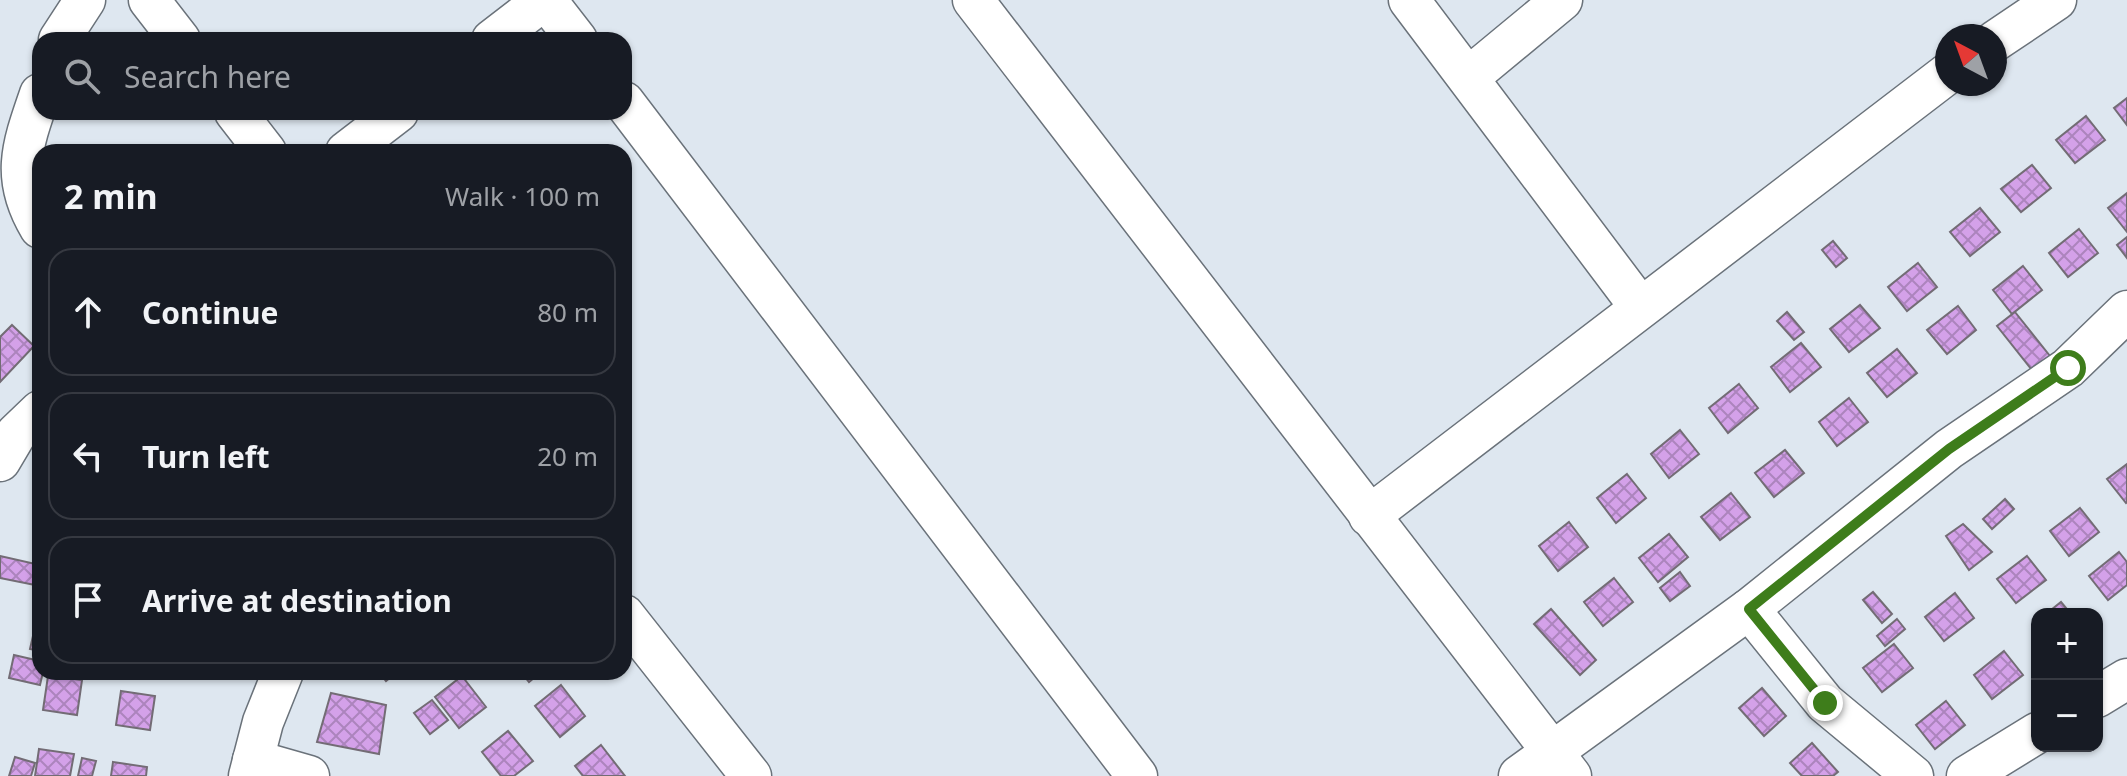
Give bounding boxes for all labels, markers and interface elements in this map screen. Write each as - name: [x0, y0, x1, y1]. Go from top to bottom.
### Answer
- north arrow: [1935, 24, 2007, 96]
- search box: [32, 32, 632, 120]
- icon: search: [60, 54, 104, 98]
- text: Search here: [124, 56, 291, 97]
- text: 2 min: [64, 173, 158, 219]
- text: Walk · 100 m: [445, 178, 600, 214]
- icon: ahead: [66, 290, 110, 334]
- text: Continue: [142, 292, 278, 333]
- text: 80 m: [537, 294, 598, 330]
- route start: [2050, 350, 2086, 386]
- icon: left: [66, 434, 110, 478]
- text: Turn left: [142, 436, 270, 477]
- text: 20 m: [537, 438, 598, 474]
- icon: arrive: [66, 578, 110, 622]
- text: Arrive at destination: [142, 580, 452, 621]
- map controls: [2031, 608, 2103, 752]
- button: +: [2031, 608, 2103, 680]
- button: −: [2031, 680, 2103, 752]
- route end: [1807, 685, 1843, 721]

